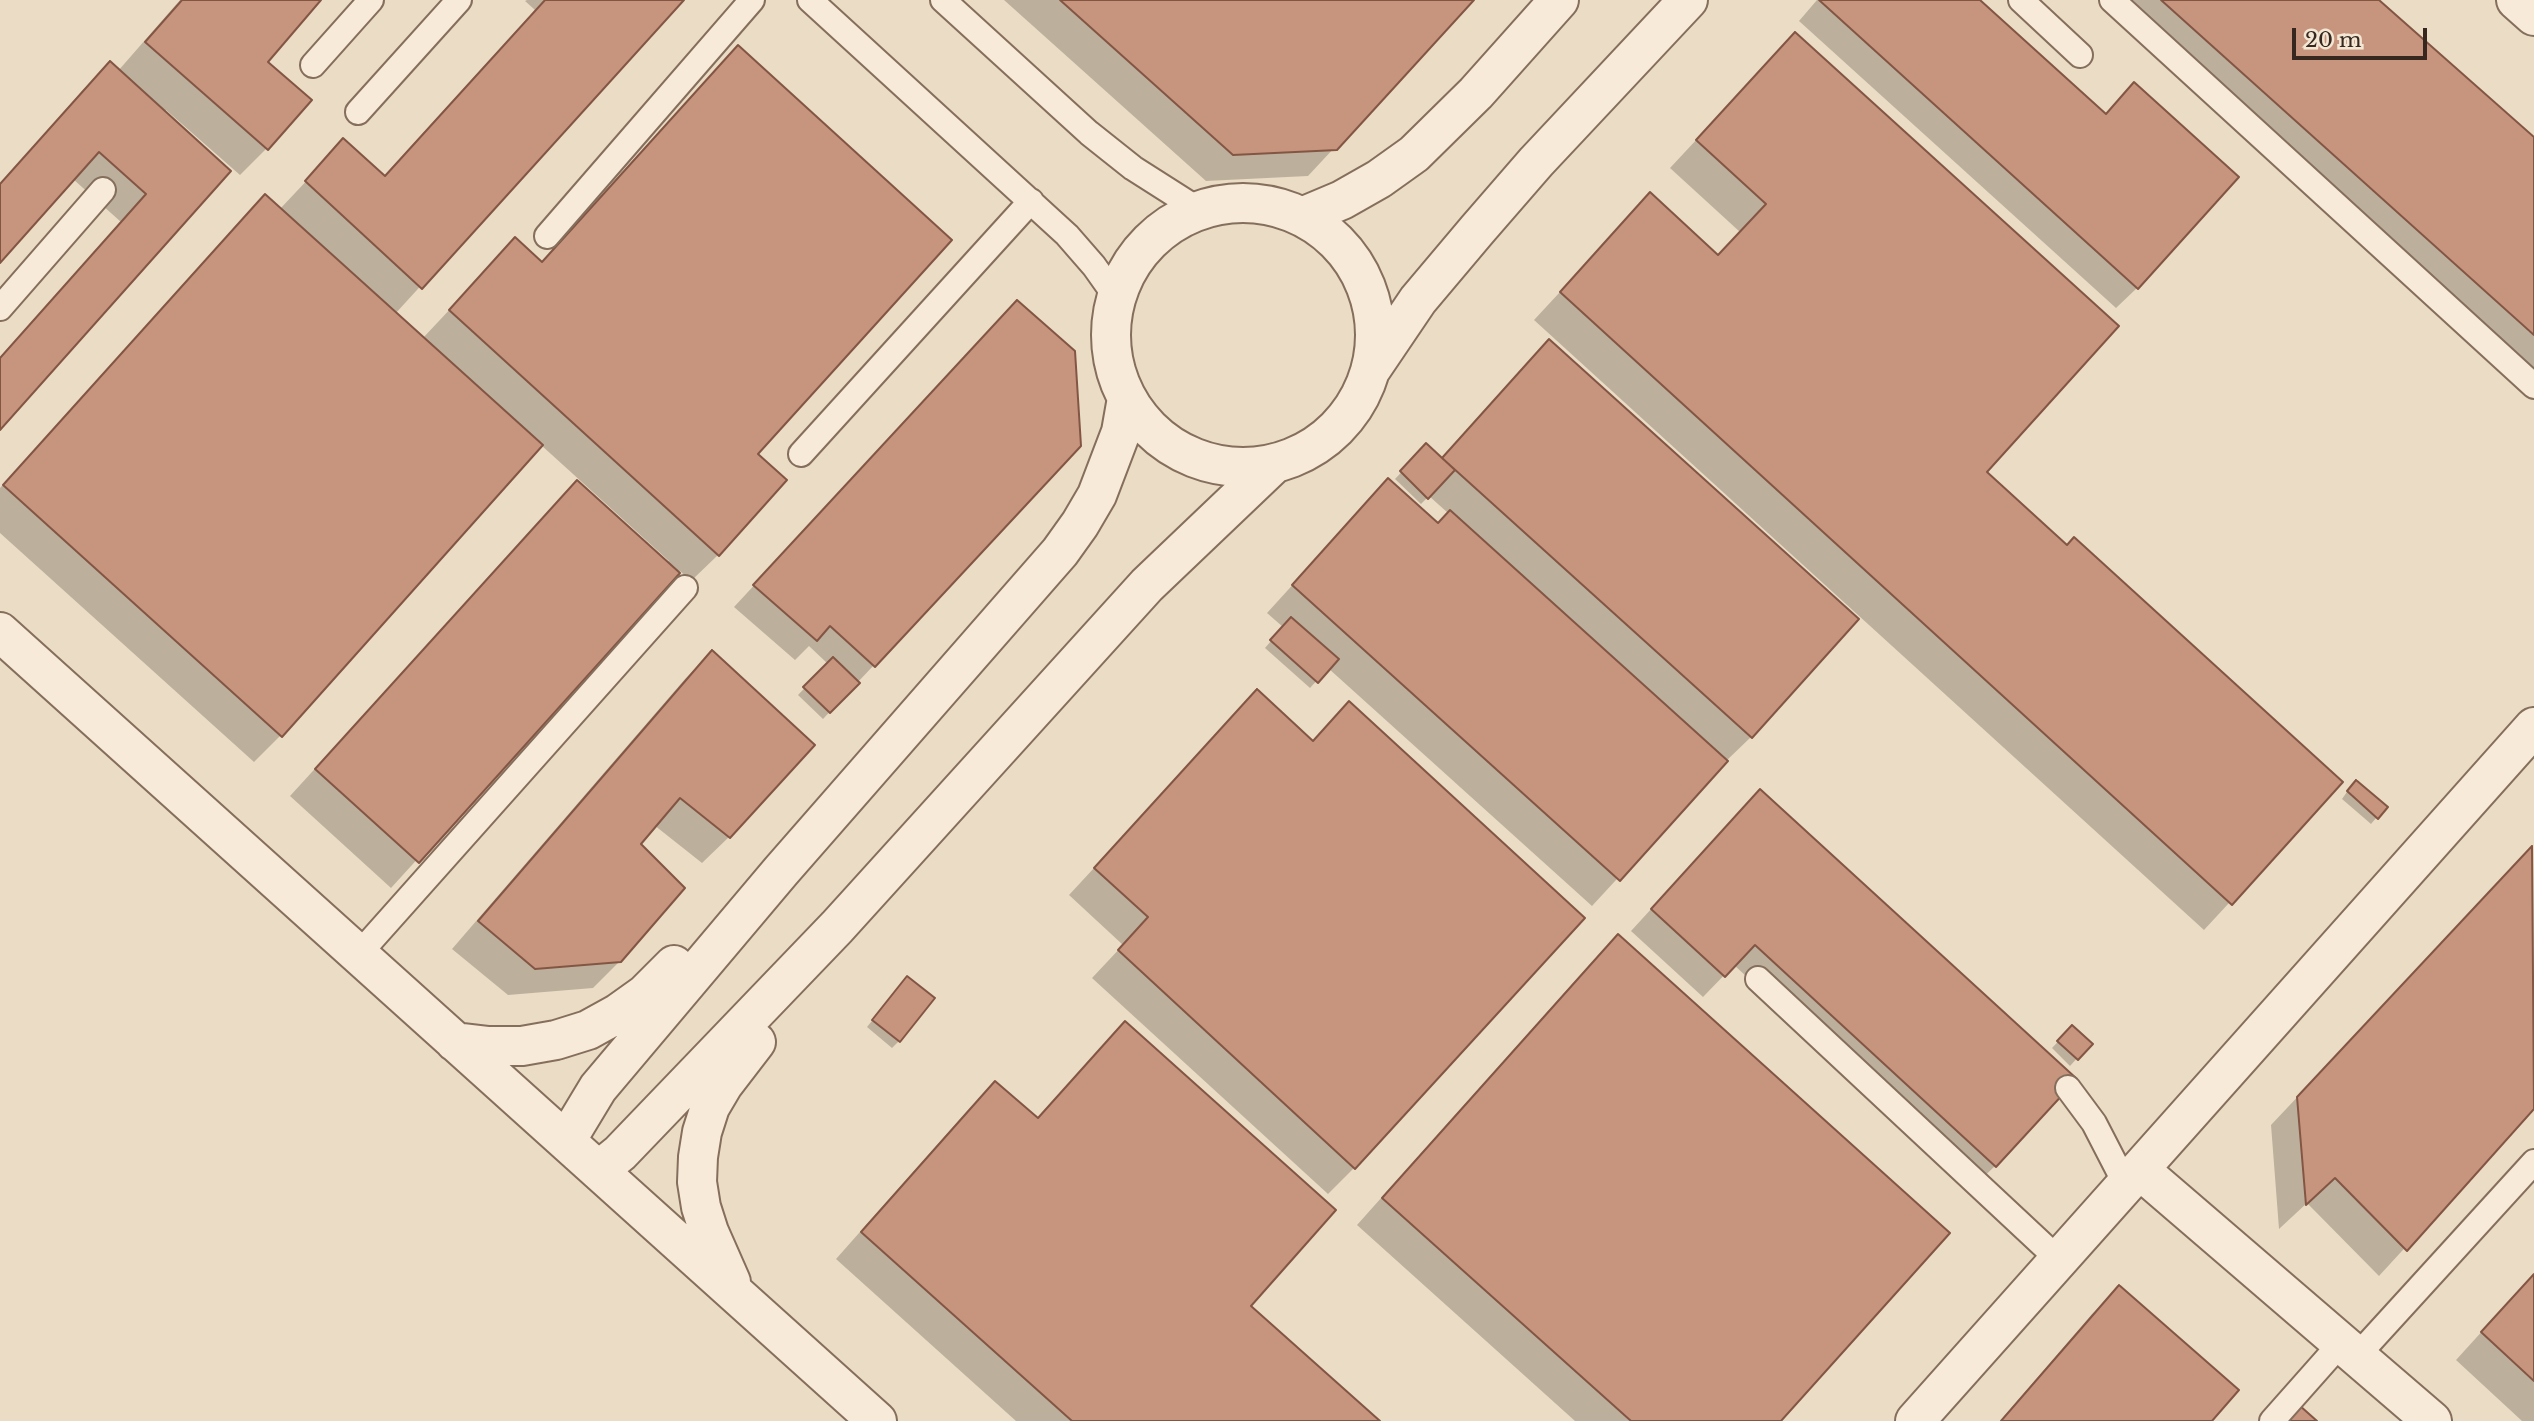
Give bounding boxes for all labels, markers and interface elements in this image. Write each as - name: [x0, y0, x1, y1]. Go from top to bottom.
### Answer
- scale bar: [2296, 14, 2431, 58]
- text: 20 m: [2305, 27, 2362, 53]

